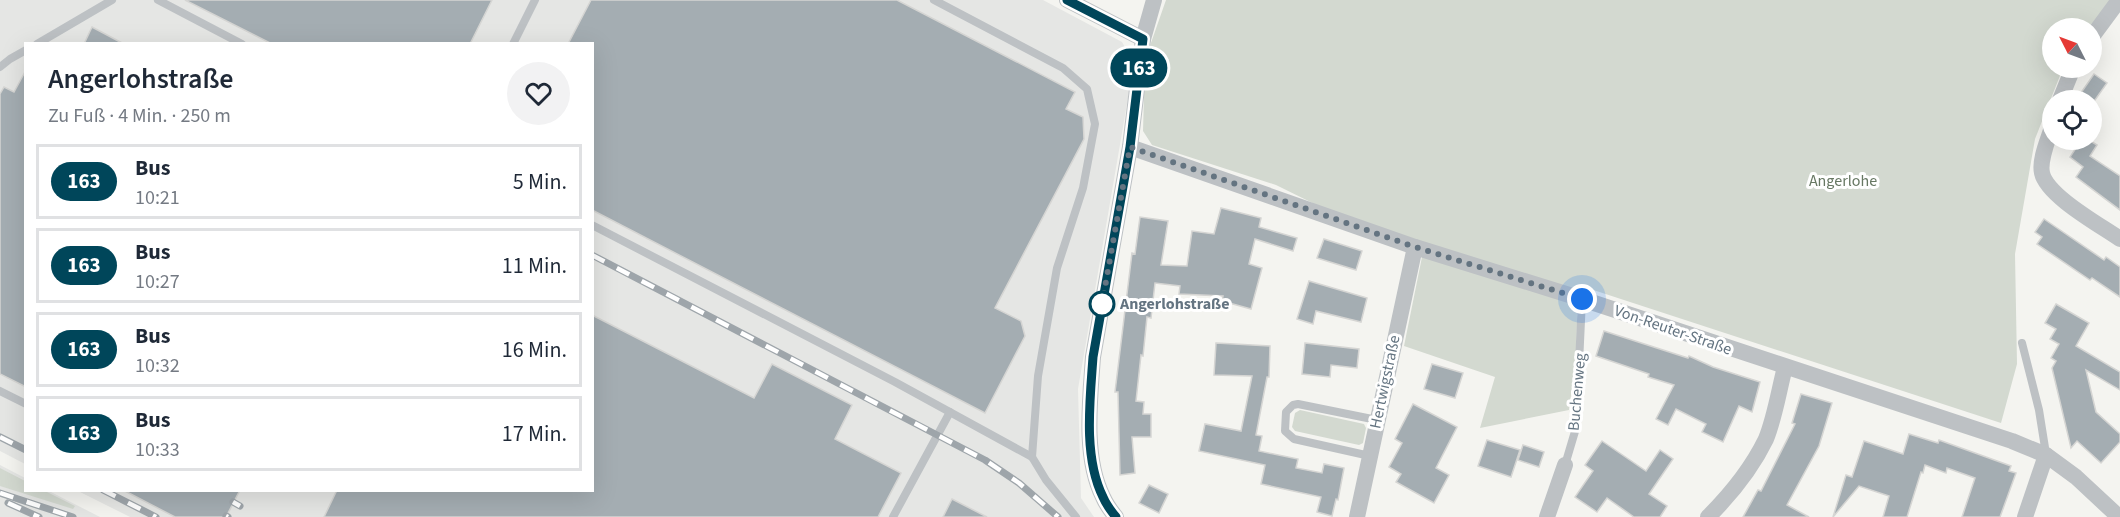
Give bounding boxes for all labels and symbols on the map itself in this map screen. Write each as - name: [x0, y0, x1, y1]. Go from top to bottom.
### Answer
- north arrow: [2042, 18, 2102, 78]
- line badge: 163: [1104, 48, 1174, 88]
- park label: Angerlohe: [1809, 170, 1877, 192]
- your location: [1567, 284, 1597, 314]
- marker: Angerlohstraße: [1089, 291, 1115, 317]
- place label: Angerlohstraße: [1119, 293, 1229, 315]
- street label: Von-Reuter-Straße: [1611, 300, 1735, 360]
- street label: Hertwigstraße: [1364, 333, 1406, 431]
- street label: Buchenweg: [1563, 352, 1591, 432]

